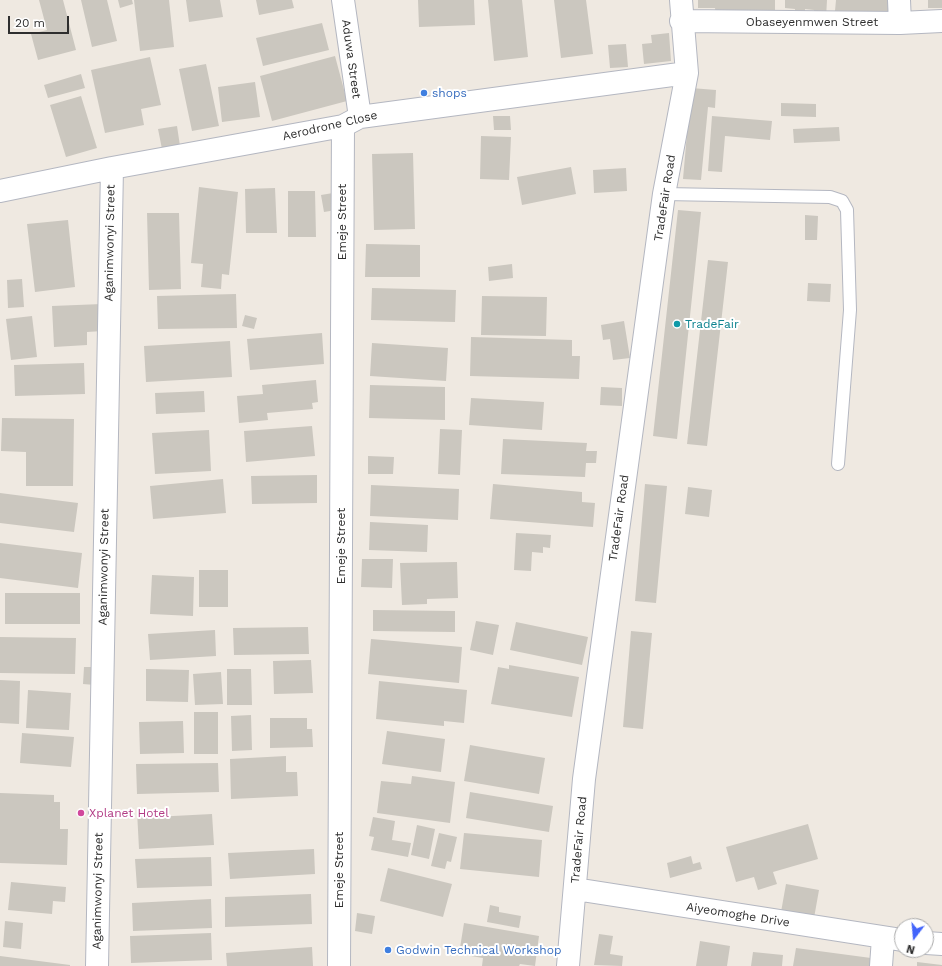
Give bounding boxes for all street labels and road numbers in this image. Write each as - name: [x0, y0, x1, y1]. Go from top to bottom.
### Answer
- street label: Obaseyenmwen Street: [746, 15, 878, 29]
- street label: Aduwa Street: [338, 19, 364, 99]
- street label: Aerodrone Close: [281, 108, 379, 144]
- street label: TradeFair Road: [651, 154, 679, 242]
- street label: Aganimwonyi Street: [102, 184, 118, 302]
- street label: Emeje Street: [335, 184, 349, 260]
- street label: TradeFair Road: [606, 474, 632, 562]
- street label: Aganimwonyi Street: [96, 508, 112, 626]
- street label: Emeje Street: [334, 508, 348, 584]
- street label: TradeFair Road: [568, 796, 590, 884]
- street label: Aganimwonyi Street: [90, 832, 106, 950]
- street label: Emeje Street: [332, 832, 346, 908]
- street label: Aiyeomoghe Drive: [685, 900, 791, 930]

